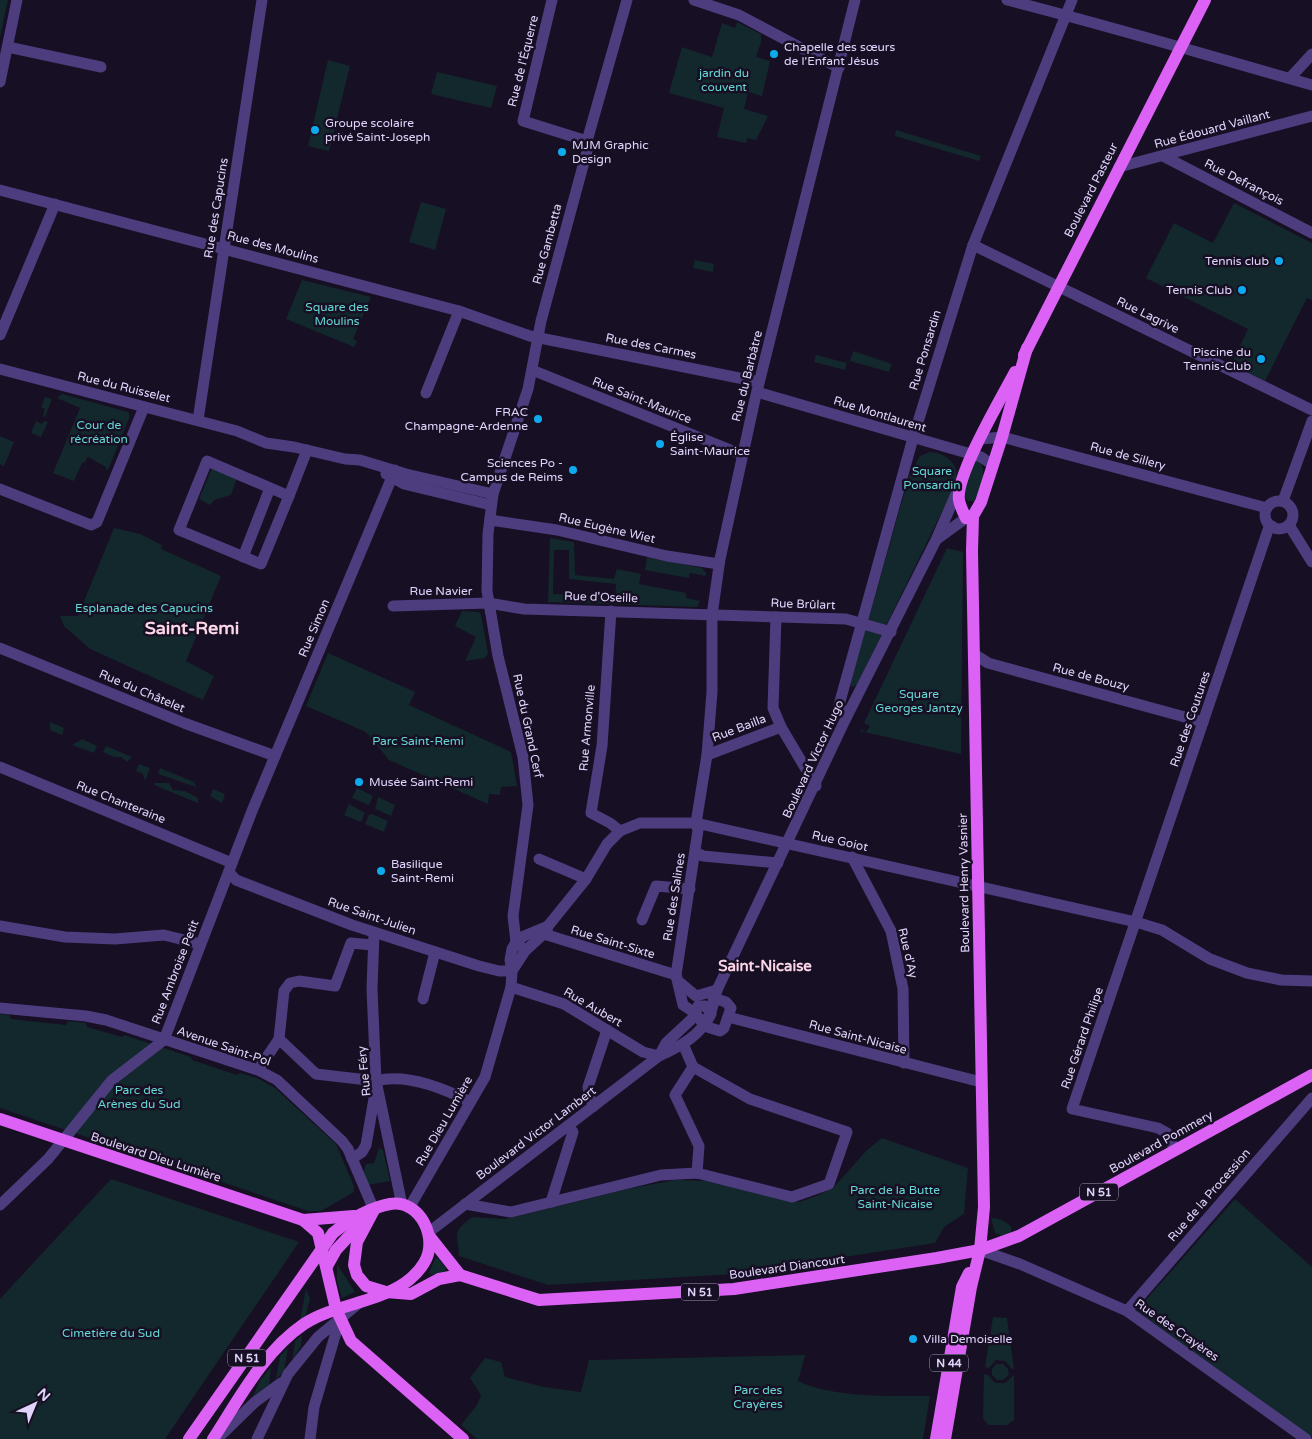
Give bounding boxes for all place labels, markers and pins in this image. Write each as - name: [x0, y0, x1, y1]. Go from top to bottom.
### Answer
- place label: Chapelle des sœurs de l'Enfant Jésus: [784, 40, 895, 68]
- marker: Chapelle des sœurs de l'Enfant Jésus: [768, 48, 780, 60]
- place label: Groupe scolaire privé Saint-Joseph: [325, 116, 430, 144]
- marker: Groupe scolaire privé Saint-Joseph: [309, 124, 321, 136]
- place label: MJM Graphic Design: [572, 138, 649, 166]
- marker: MJM Graphic Design: [556, 146, 568, 158]
- place label: Tennis club: [1205, 254, 1269, 268]
- marker: Tennis club: [1273, 255, 1285, 267]
- place label: Tennis Club: [1166, 283, 1232, 297]
- marker: Tennis Club: [1236, 284, 1248, 296]
- place label: Piscine du Tennis-Club: [1183, 345, 1251, 373]
- marker: Piscine du Tennis-Club: [1255, 353, 1267, 365]
- place label: FRAC Champagne-Ardenne: [405, 405, 528, 433]
- marker: FRAC Champagne-Ardenne: [532, 413, 544, 425]
- place label: Église Saint-Maurice: [670, 430, 750, 458]
- marker: Église Saint-Maurice: [654, 438, 666, 450]
- place label: Sciences Po - Campus de Reims: [461, 456, 563, 484]
- marker: Sciences Po - Campus de Reims: [567, 464, 579, 476]
- place label: Musée Saint-Remi: [369, 775, 473, 789]
- marker: Musée Saint-Remi: [353, 776, 365, 788]
- place label: Basilique Saint-Remi: [391, 857, 454, 885]
- marker: Basilique Saint-Remi: [375, 865, 387, 877]
- place label: Villa Demoiselle: [923, 1332, 1012, 1346]
- marker: Villa Demoiselle: [907, 1333, 919, 1345]

